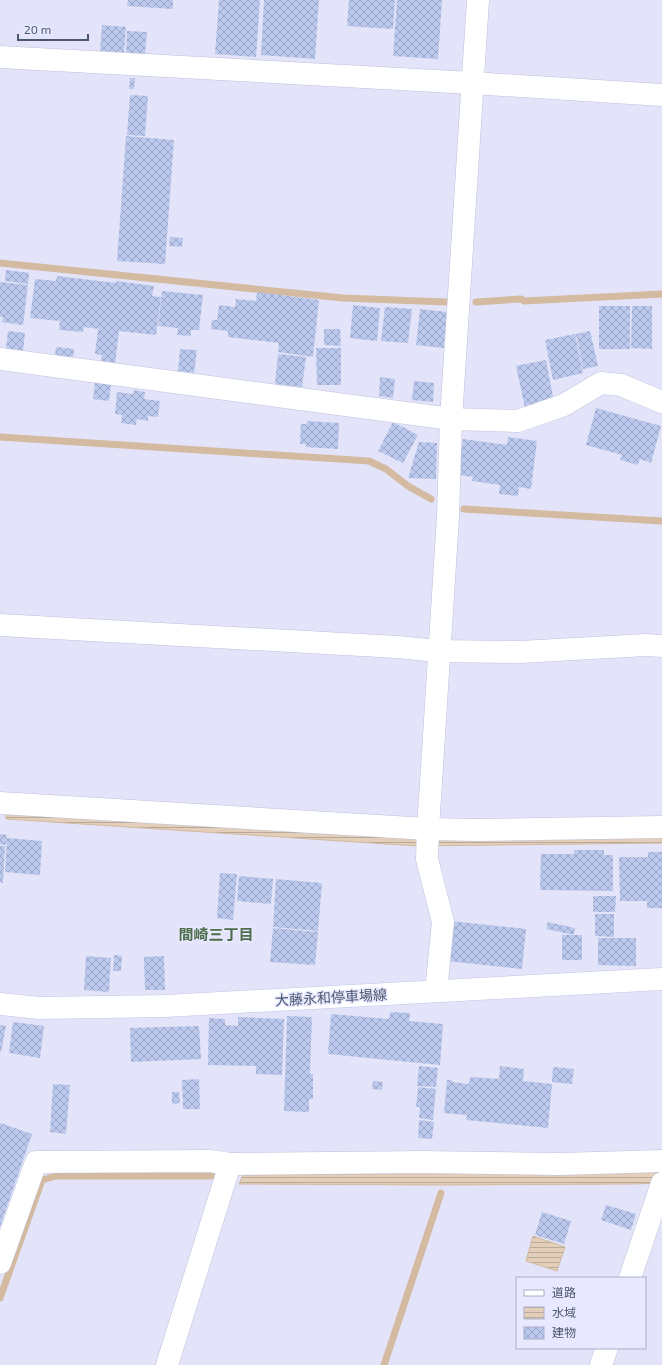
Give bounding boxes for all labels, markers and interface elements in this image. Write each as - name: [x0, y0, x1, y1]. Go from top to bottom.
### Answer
- scale bar: [18, 16, 88, 42]
- text: 20 m: [24, 22, 51, 36]
- district label: 間崎三丁目: [178, 925, 254, 943]
- street label: 大藤永和停車場線: [275, 986, 387, 1008]
- legend: [516, 1277, 646, 1349]
- text: 道路: [552, 1285, 576, 1299]
- text: 水域: [552, 1305, 576, 1319]
- text: 建物: [552, 1325, 576, 1339]

